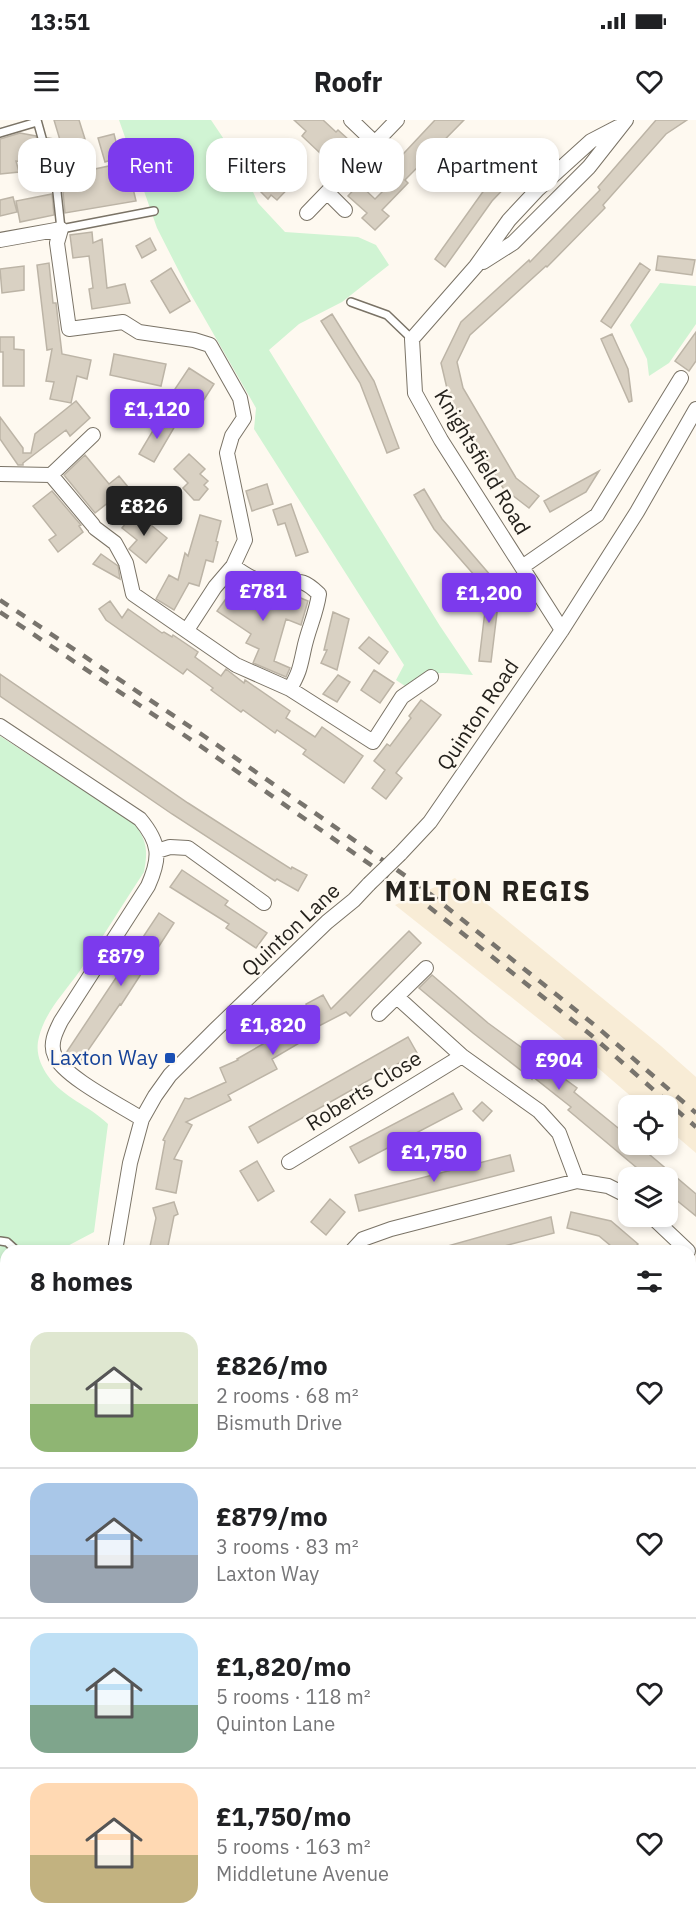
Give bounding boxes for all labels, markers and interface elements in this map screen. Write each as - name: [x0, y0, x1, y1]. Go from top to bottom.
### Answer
- text: 13:51: [30, 7, 90, 36]
- text: Roofr: [314, 64, 382, 99]
- icon: menu: [30, 65, 63, 98]
- icon: heart: [633, 65, 666, 98]
- chip: Buy: [18, 138, 96, 192]
- chip: Rent: [108, 138, 194, 192]
- chip: Filters: [206, 138, 307, 192]
- chip: New: [319, 138, 404, 192]
- chip: Apartment: [416, 138, 559, 192]
- street label: Knightsfield Road: [428, 383, 537, 540]
- pin: £1,120: [108, 389, 206, 440]
- text: £1,120: [124, 395, 190, 422]
- pin: £826: [108, 486, 180, 537]
- text: £826: [120, 492, 168, 519]
- pin: £781: [227, 571, 299, 622]
- pin: £1,200: [440, 573, 538, 624]
- text: £781: [239, 577, 287, 604]
- text: £1,200: [456, 579, 522, 606]
- street label: Quinton Road: [430, 653, 525, 775]
- district label: MILTON REGIS: [385, 873, 591, 908]
- street label: Quinton Lane: [235, 876, 346, 982]
- pin: £879: [85, 936, 157, 987]
- text: £879: [97, 942, 145, 969]
- pin: £1,820: [224, 1005, 322, 1056]
- text: £1,820: [240, 1011, 306, 1038]
- pin: £904: [523, 1040, 595, 1091]
- place label: Laxton Way: [50, 1043, 159, 1071]
- street label: Roberts Close: [300, 1044, 427, 1137]
- text: £904: [535, 1046, 583, 1073]
- marker: Laxton Way: [163, 1051, 177, 1065]
- map controls: [618, 1095, 678, 1227]
- button: locate: [618, 1095, 678, 1155]
- pin: £1,750: [385, 1132, 483, 1183]
- text: £1,750: [401, 1138, 467, 1165]
- button: layers: [618, 1167, 678, 1227]
- text: 8 homes: [30, 1264, 133, 1298]
- icon: filters: [633, 1265, 666, 1298]
- text: £826/mo: [216, 1348, 328, 1382]
- icon: home: [78, 1356, 150, 1428]
- icon: heart: [633, 1376, 666, 1409]
- text: 2 rooms · 68 m²: [216, 1382, 359, 1409]
- text: Bismuth Drive: [216, 1409, 342, 1436]
- text: £879/mo: [216, 1499, 328, 1533]
- icon: home: [78, 1507, 150, 1579]
- icon: heart: [633, 1527, 666, 1560]
- text: 3 rooms · 83 m²: [216, 1533, 359, 1560]
- text: Laxton Way: [216, 1560, 319, 1587]
- text: £1,820/mo: [216, 1649, 351, 1683]
- icon: home: [78, 1657, 150, 1729]
- icon: heart: [633, 1677, 666, 1710]
- text: 5 rooms · 118 m²: [216, 1683, 371, 1710]
- text: Quinton Lane: [216, 1710, 335, 1737]
- text: £1,750/mo: [216, 1799, 351, 1833]
- icon: home: [78, 1807, 150, 1879]
- icon: heart: [633, 1827, 666, 1860]
- text: 5 rooms · 163 m²: [216, 1833, 371, 1860]
- text: Middletune Avenue: [216, 1860, 389, 1887]

